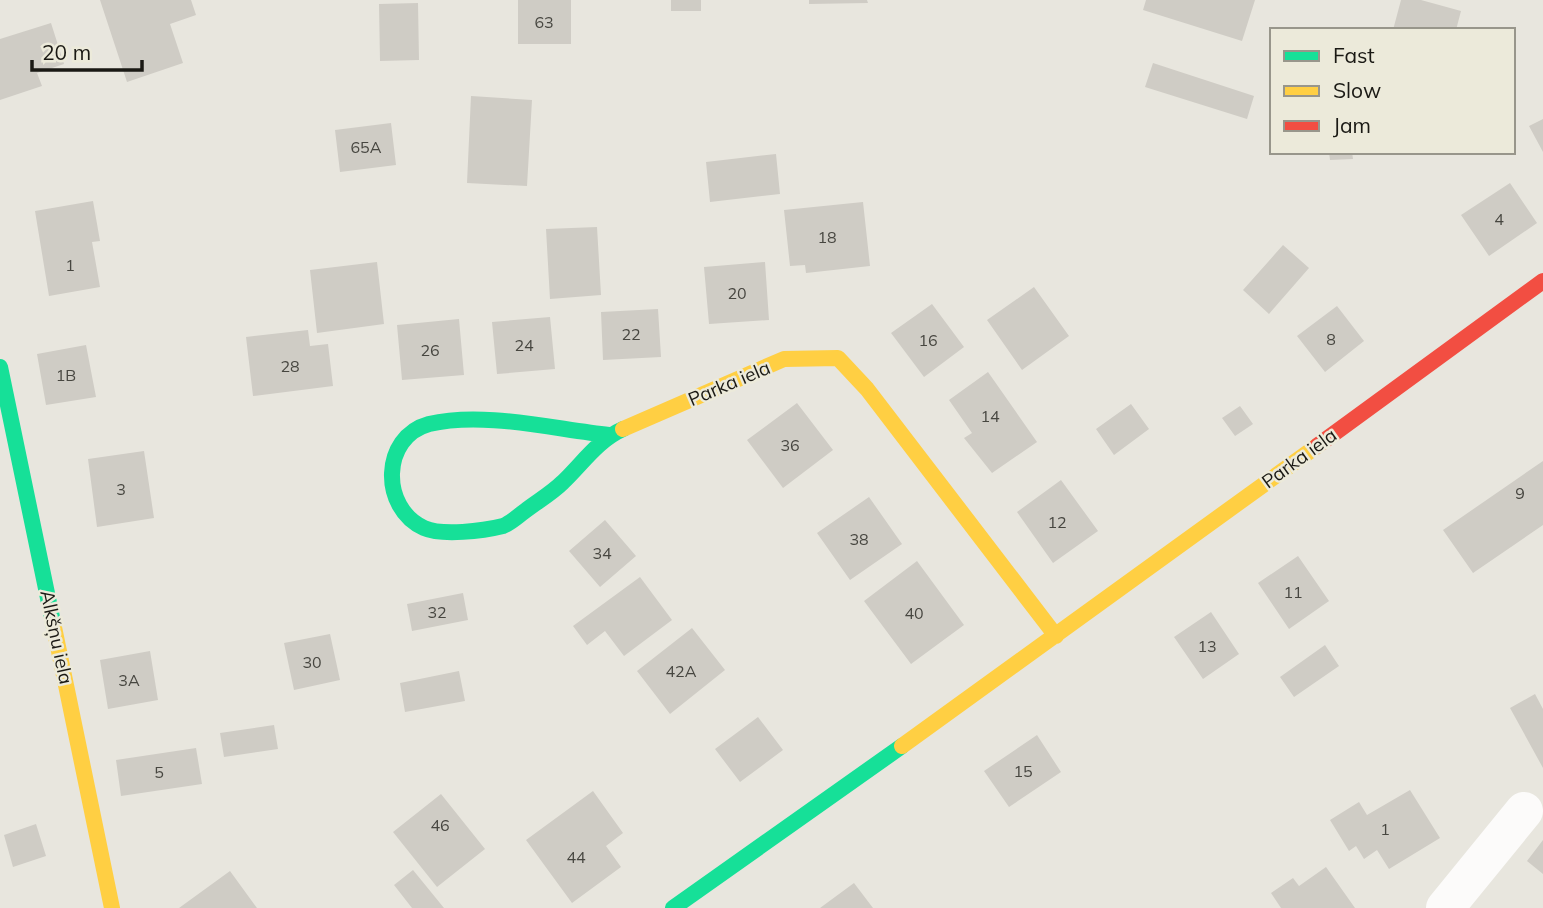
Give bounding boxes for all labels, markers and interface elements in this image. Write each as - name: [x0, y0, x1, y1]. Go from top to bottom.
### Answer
- house number: 63: [534, 12, 554, 32]
- scale bar: [32, 28, 142, 72]
- legend: [1270, 28, 1515, 154]
- text: 20 m: [42, 39, 91, 65]
- text: Fast: [1333, 42, 1375, 68]
- text: Slow: [1333, 77, 1381, 103]
- text: Jam: [1333, 112, 1371, 138]
- house number: 65A: [351, 137, 382, 157]
- house number: 4: [1494, 209, 1504, 229]
- house number: 18: [817, 227, 837, 247]
- house number: 1: [65, 255, 75, 275]
- house number: 20: [727, 283, 747, 303]
- house number: 22: [621, 324, 641, 344]
- house number: 8: [1326, 329, 1336, 349]
- house number: 16: [918, 330, 938, 350]
- house number: 24: [514, 335, 534, 355]
- house number: 26: [420, 340, 440, 360]
- street label: Parka iela: [684, 355, 774, 411]
- house number: 28: [280, 356, 300, 376]
- house number: 1B: [56, 365, 76, 385]
- house number: 14: [980, 406, 1000, 426]
- street label: Parka iela: [1257, 423, 1341, 493]
- house number: 36: [780, 435, 800, 455]
- house number: 3: [116, 479, 126, 499]
- house number: 9: [1515, 483, 1525, 503]
- house number: 12: [1047, 512, 1067, 532]
- house number: 38: [849, 529, 869, 549]
- house number: 34: [592, 543, 612, 563]
- house number: 11: [1283, 582, 1303, 602]
- street label: Alkšņu iela: [34, 588, 79, 686]
- house number: 32: [427, 602, 447, 622]
- house number: 40: [904, 603, 924, 623]
- house number: 13: [1197, 636, 1217, 656]
- house number: 30: [302, 652, 322, 672]
- house number: 42A: [666, 661, 697, 681]
- house number: 3A: [118, 670, 140, 690]
- house number: 15: [1013, 761, 1033, 781]
- house number: 5: [154, 762, 164, 782]
- house number: 46: [430, 815, 450, 835]
- house number: 1: [1380, 819, 1390, 839]
- house number: 44: [566, 847, 586, 867]

